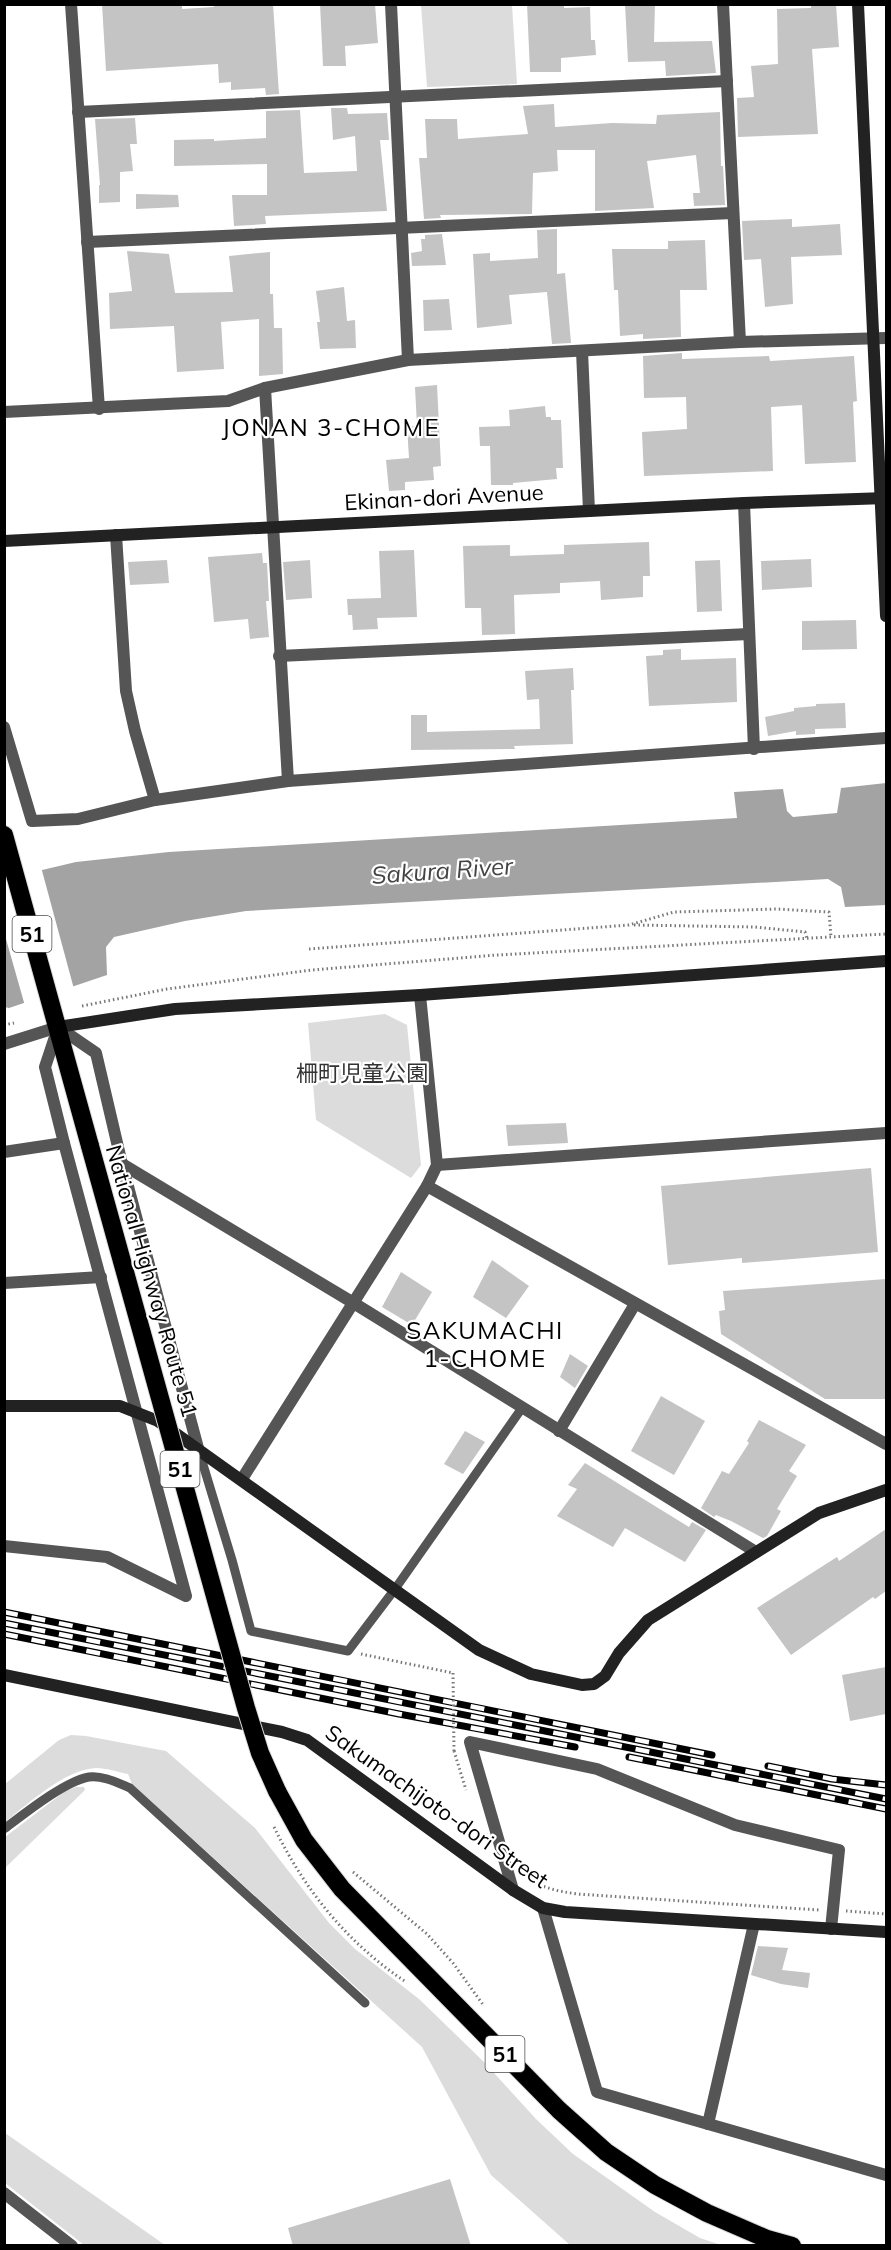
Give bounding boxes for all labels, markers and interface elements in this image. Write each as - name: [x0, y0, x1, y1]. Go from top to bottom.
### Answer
- district label: JONAN 3-CHOME: [222, 412, 440, 442]
- street label: Ekinan-dori Avenue: [344, 478, 544, 516]
- water label: Sakura River: [370, 850, 515, 890]
- road number: 51: [12, 916, 51, 952]
- park label: 柵町児童公園: [296, 1059, 428, 1087]
- street label: National Highway Route 51: [100, 1142, 204, 1420]
- district label: SAKUMACHI 1-CHOME: [406, 1315, 564, 1373]
- road number: 51: [160, 1451, 200, 1487]
- street label: Sakumachijoto-dori Street: [320, 1718, 554, 1894]
- road number: 51: [486, 2036, 524, 2072]

